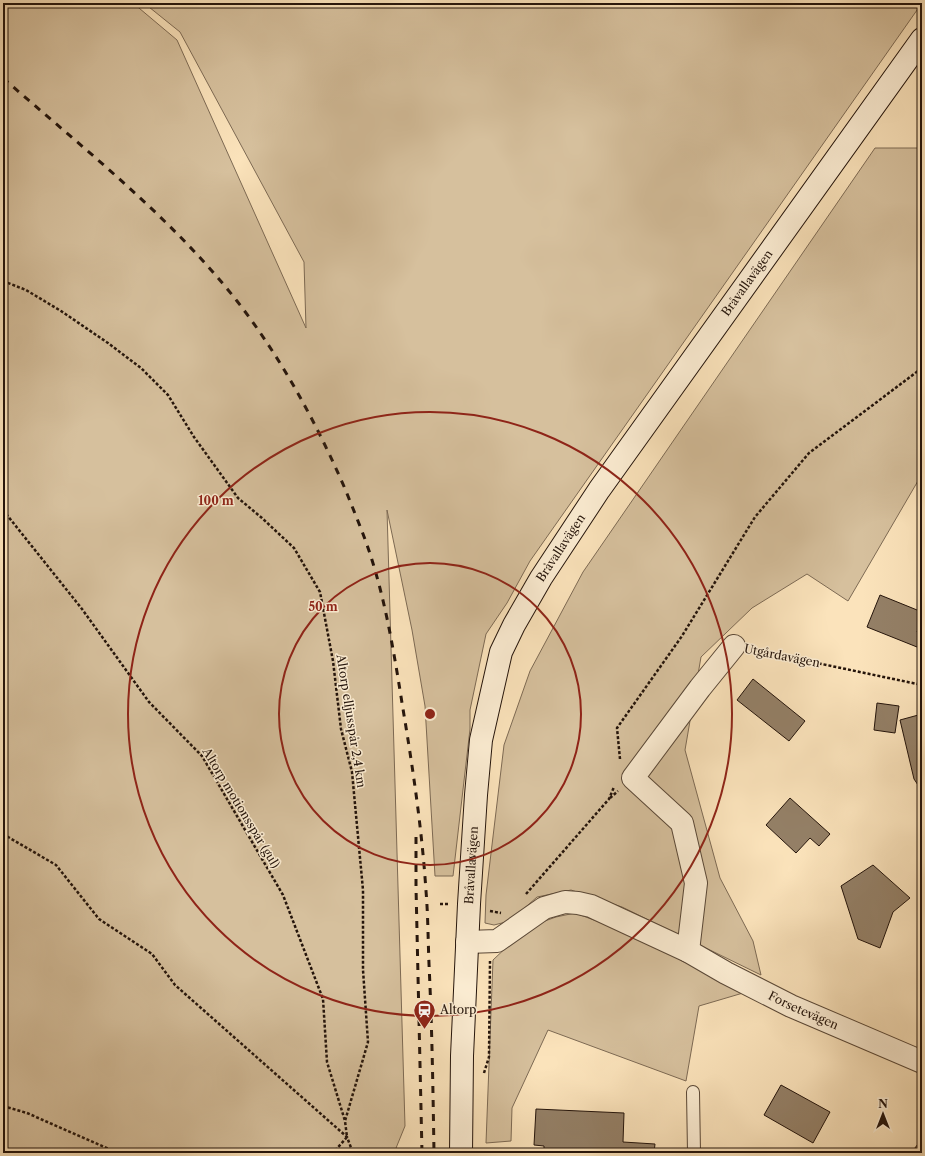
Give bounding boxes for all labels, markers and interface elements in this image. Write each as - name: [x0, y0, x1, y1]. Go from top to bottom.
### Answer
- street label: Bråvallavägen: [718, 246, 776, 319]
- text: 100 m: [198, 493, 234, 508]
- street label: Bråvallavägen: [533, 511, 588, 584]
- text: 50 m: [308, 599, 338, 614]
- street label: Utgårdavägen: [743, 641, 822, 670]
- street label: Altorp elljusspår 2,4 km: [333, 652, 369, 789]
- centre of rings: [423, 707, 437, 721]
- street label: Altorp motionsspår (gul): [199, 744, 284, 871]
- street label: Bråvallavägen: [461, 825, 481, 905]
- street label: Forsetevägen: [766, 988, 841, 1033]
- station icon: Altorp: [411, 997, 437, 1030]
- place label: Altorp: [439, 1002, 477, 1017]
- north arrow: [863, 1094, 903, 1134]
- text: N: [878, 1097, 888, 1111]

